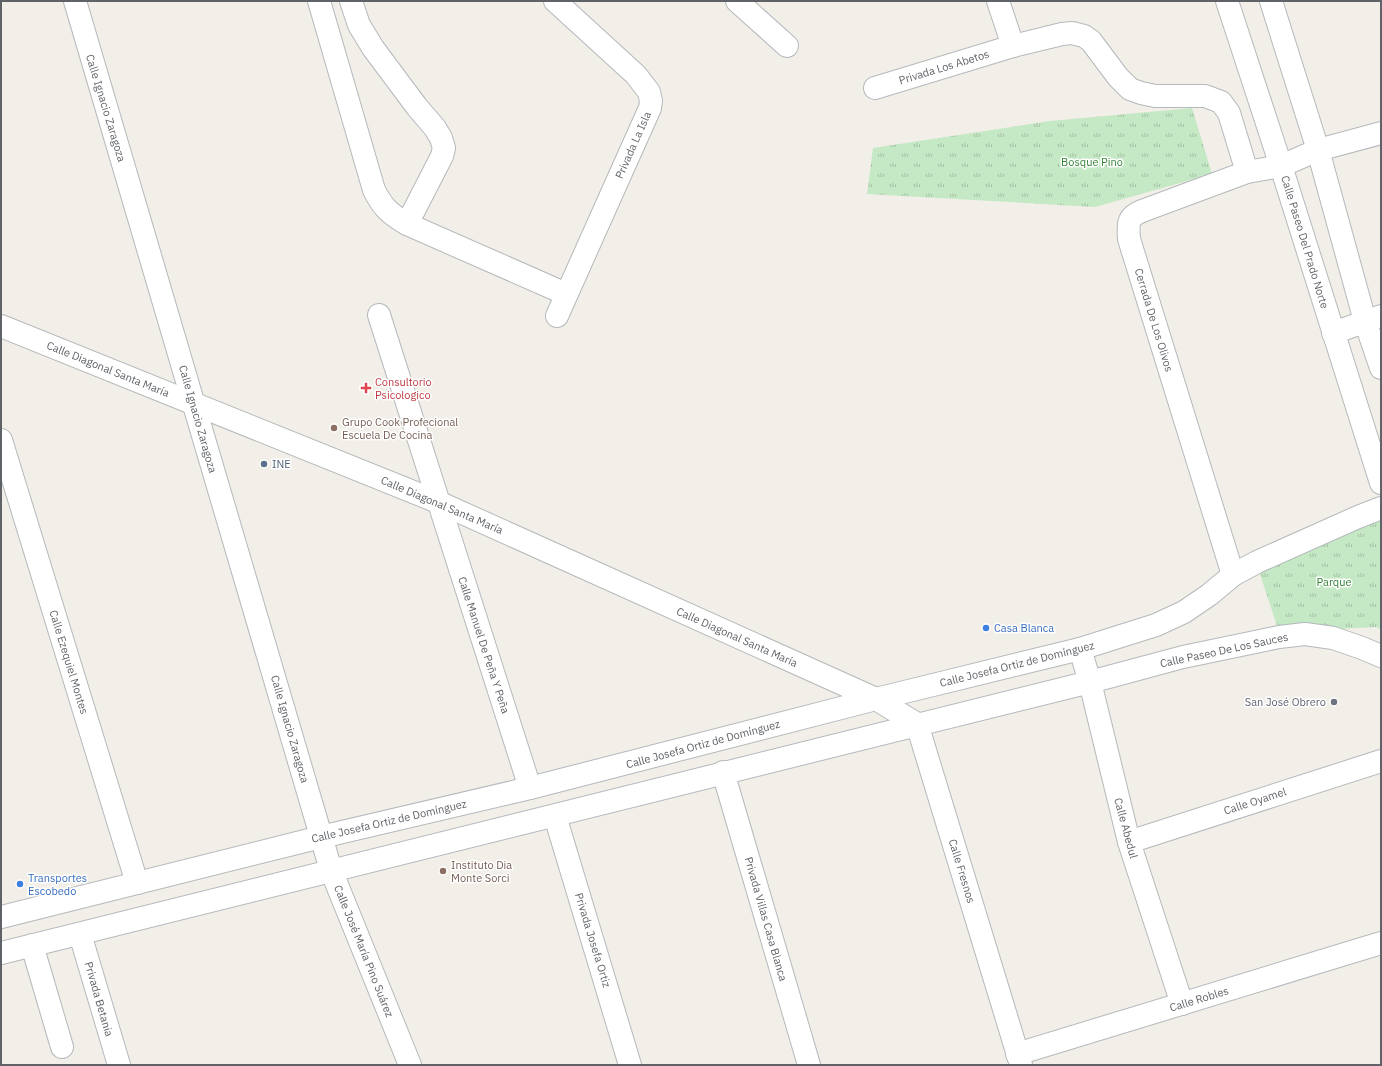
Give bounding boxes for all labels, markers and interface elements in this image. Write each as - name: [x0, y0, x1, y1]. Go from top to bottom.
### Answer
- street label: Privada Los Abetos: [897, 47, 991, 87]
- street label: Calle Ignacio Zaragoza: [83, 53, 129, 164]
- street label: Privada La Isla: [612, 109, 654, 181]
- park label: Bosque Pino: [1061, 155, 1123, 169]
- street label: Calle Paseo Del Prado Norte: [1278, 174, 1332, 310]
- street label: Cerrada De Los Olivos: [1132, 267, 1176, 373]
- street label: Calle Diagonal Santa María: [45, 338, 172, 400]
- street label: Calle Ignacio Zaragoza: [176, 363, 220, 475]
- place label: Consultorio Psicologico: [375, 375, 432, 402]
- marker: Consultorio Psicologico: [360, 382, 372, 394]
- place label: Grupo Cook Profecional Escuela De Cocina: [342, 415, 458, 442]
- marker: Grupo Cook Profecional Escuela De Cocina: [329, 423, 339, 433]
- place label: INE: [272, 457, 291, 471]
- marker: INE: [259, 459, 269, 469]
- street label: Calle Diagonal Santa María: [379, 473, 505, 537]
- street label: Calle Manuel De Peña Y Peña: [455, 575, 513, 715]
- park label: Parque: [1316, 575, 1352, 589]
- street label: Calle Diagonal Santa María: [674, 604, 800, 670]
- street label: Calle Ezequiel Montes: [46, 608, 92, 716]
- place label: Casa Blanca: [994, 621, 1054, 635]
- marker: Casa Blanca: [981, 623, 991, 633]
- street label: Calle Paseo De Los Sauces: [1159, 630, 1289, 670]
- street label: Calle Josefa Ortiz de Domínguez: [938, 638, 1096, 690]
- street label: Calle Ignacio Zaragoza: [268, 673, 312, 785]
- place label: San José Obrero: [1245, 695, 1326, 709]
- marker: San José Obrero: [1329, 697, 1339, 707]
- street label: Calle Josefa Ortiz de Domínguez: [624, 717, 782, 771]
- street label: Calle Oyamel: [1222, 784, 1288, 818]
- street label: Calle Josefa Ortiz de Domínguez: [310, 796, 468, 846]
- street label: Calle Abedul: [1111, 796, 1141, 860]
- street label: Calle Fresnos: [946, 837, 978, 905]
- street label: Privada Villas Casa Blanca: [742, 855, 791, 983]
- place label: Instituto Dia Monte Sorci: [451, 858, 512, 885]
- marker: Instituto Dia Monte Sorci: [438, 866, 448, 876]
- place label: Transportes Escobedo: [28, 871, 87, 898]
- marker: Transportes Escobedo: [15, 879, 25, 889]
- street label: Calle José María Pino Suárez: [331, 883, 397, 1019]
- street label: Privada Josefa Ortiz: [572, 891, 614, 989]
- street label: Privada Betania: [82, 960, 116, 1038]
- street label: Calle Robles: [1168, 983, 1230, 1015]

